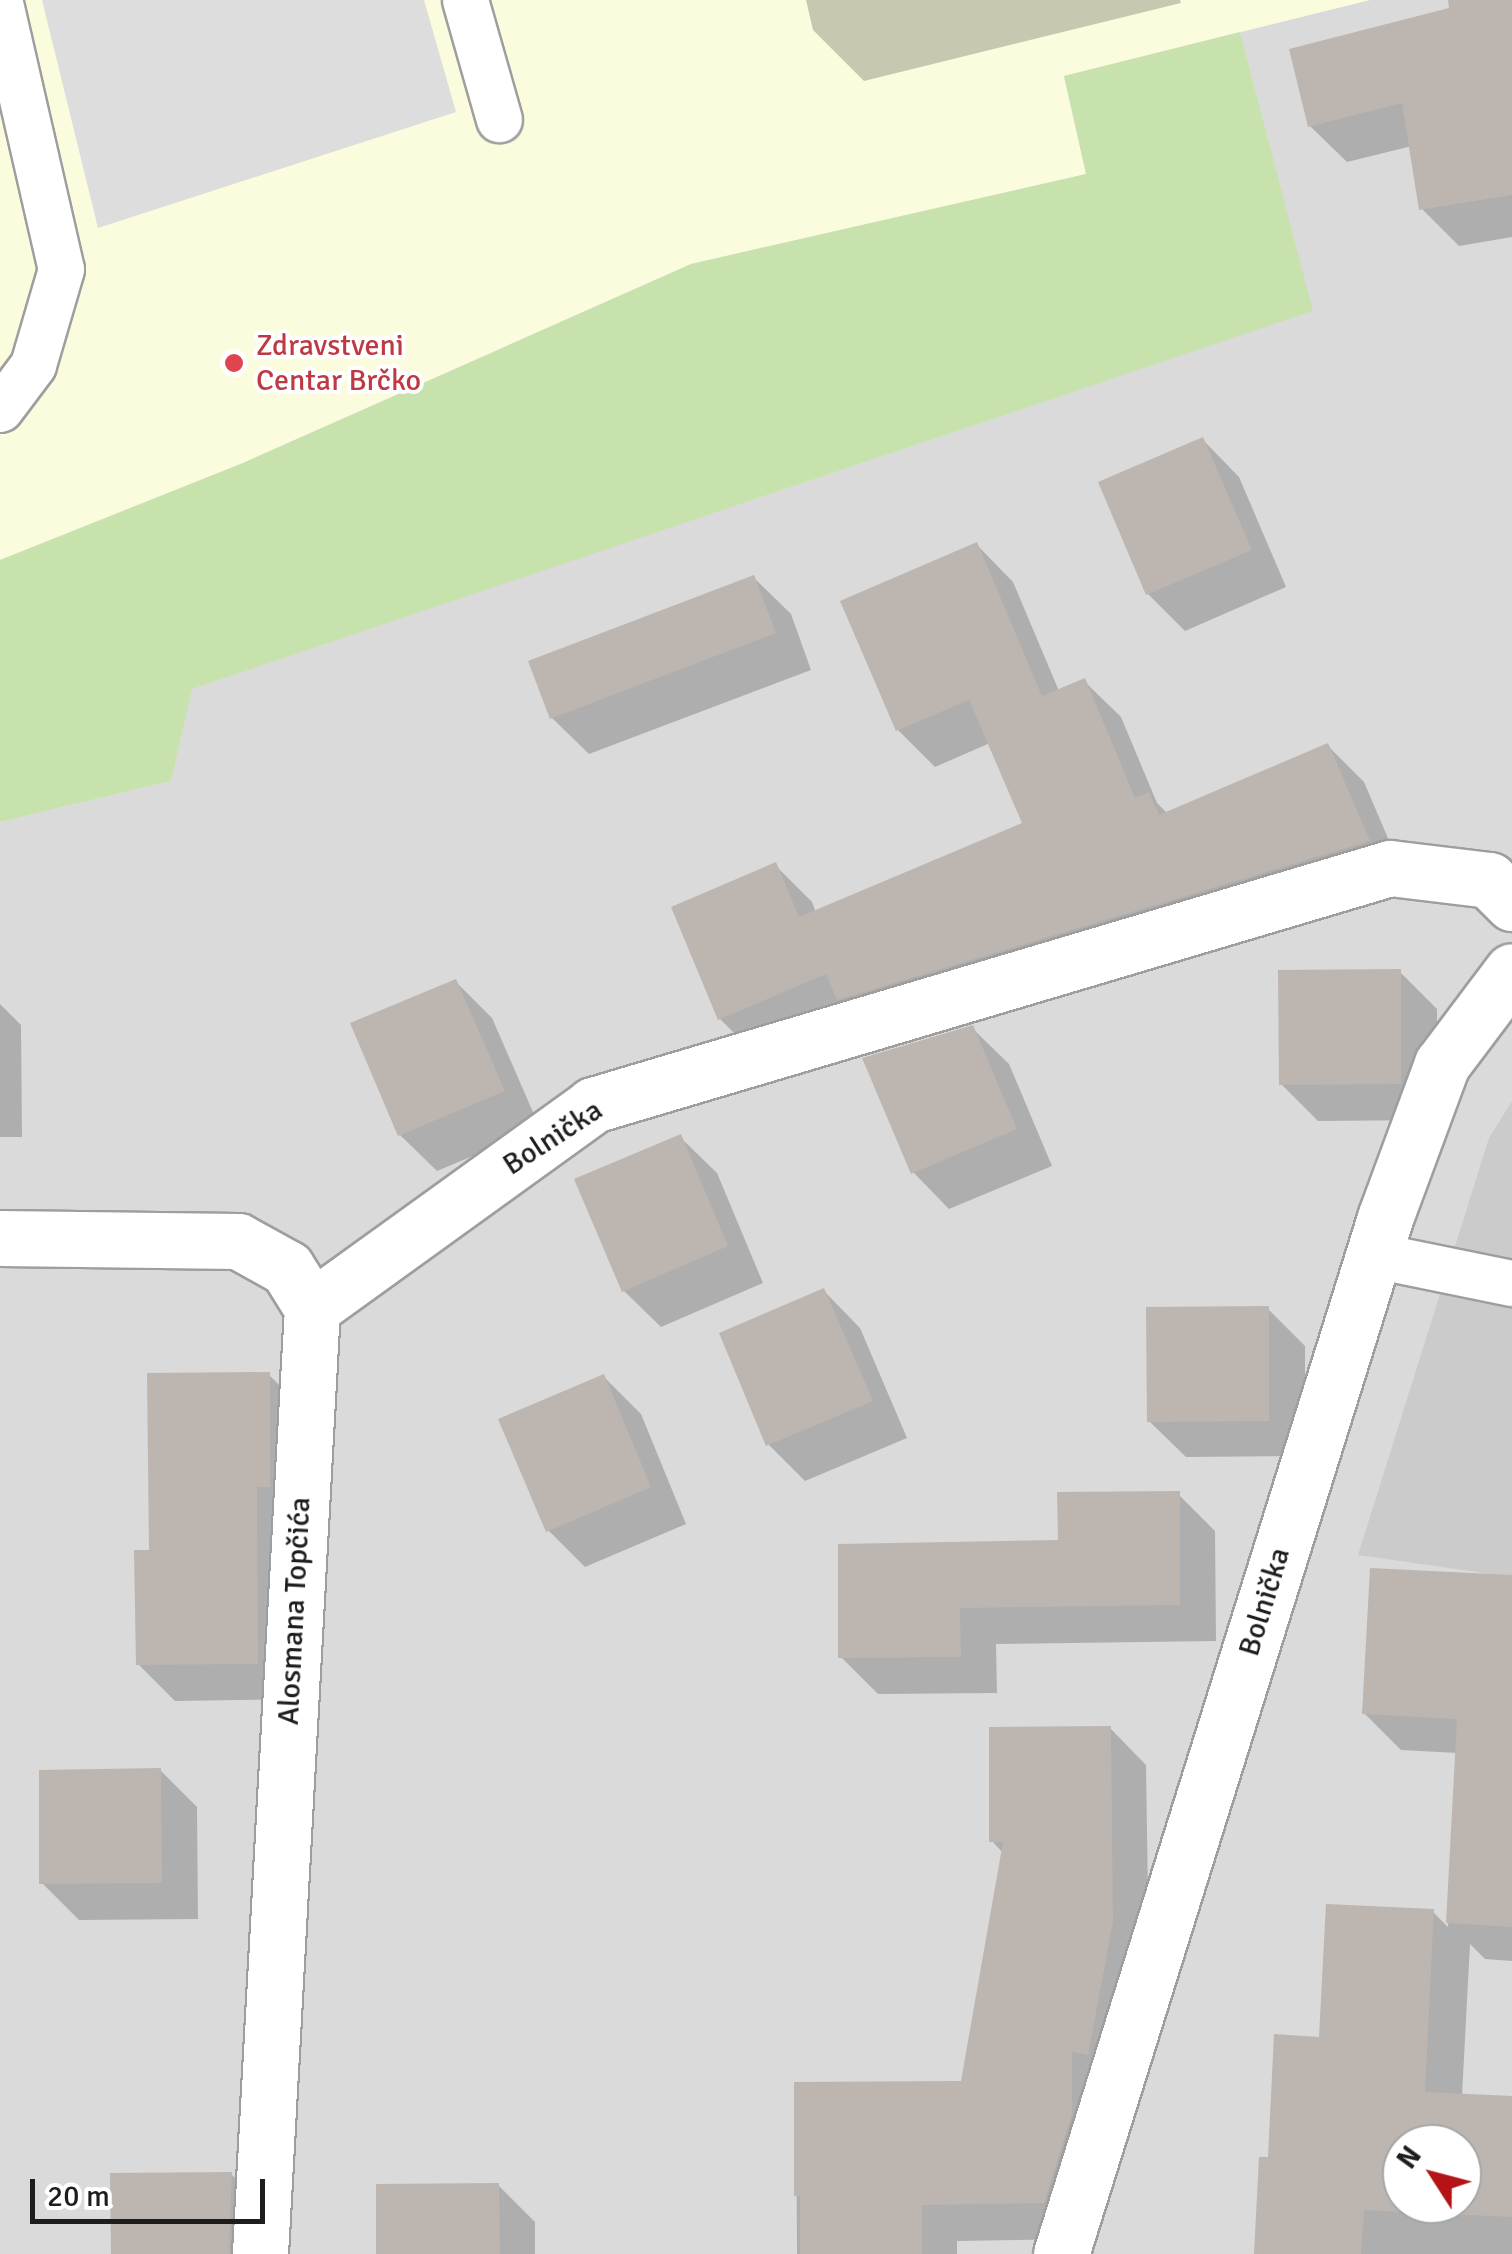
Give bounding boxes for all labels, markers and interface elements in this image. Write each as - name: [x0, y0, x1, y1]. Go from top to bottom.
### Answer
- place label: Zdravstveni Centar Brčko: [256, 328, 421, 398]
- marker: Zdravstveni Centar Brčko: [221, 350, 247, 376]
- street label: Bolnička: [496, 1093, 610, 1183]
- street label: Alosmana Topčića: [271, 1496, 319, 1726]
- street label: Bolnička: [1231, 1543, 1299, 1661]
- north arrow: [1382, 2124, 1482, 2224]
- text: N: [1390, 2140, 1429, 2175]
- scale bar: [35, 2159, 270, 2221]
- text: 20 m: [47, 2178, 110, 2215]

